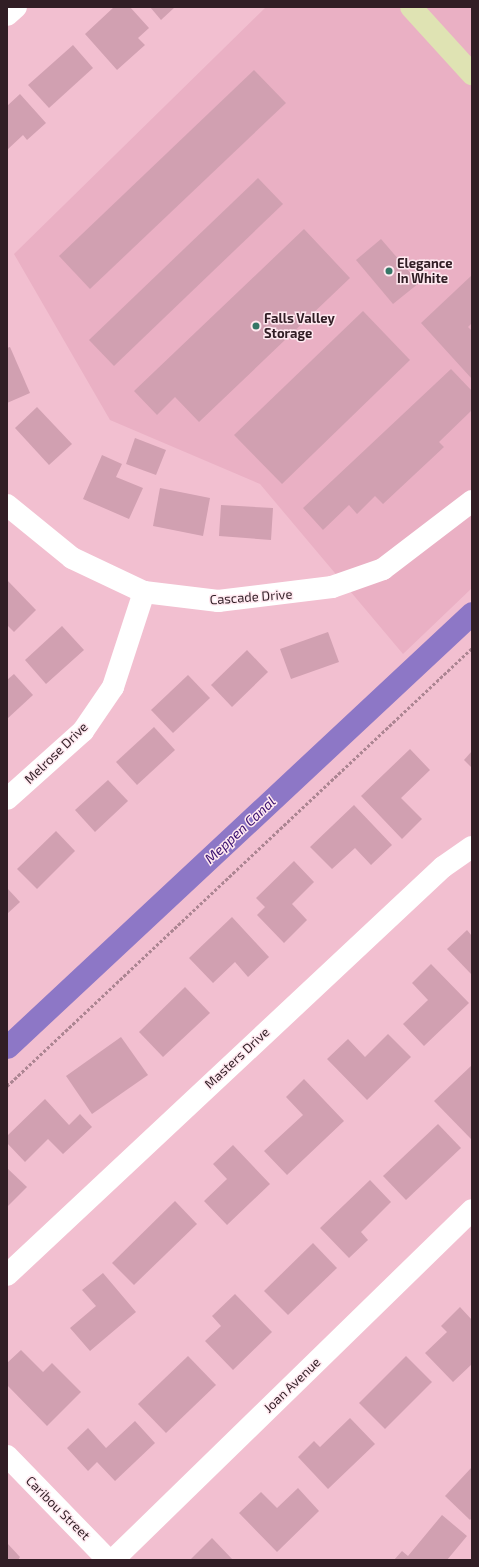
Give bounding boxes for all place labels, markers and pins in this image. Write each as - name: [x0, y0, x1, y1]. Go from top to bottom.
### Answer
- place label: Elegance In White: [397, 256, 453, 287]
- marker: Elegance In White: [384, 266, 394, 276]
- place label: Falls Valley Storage: [264, 311, 335, 342]
- marker: Falls Valley Storage: [251, 321, 261, 331]

